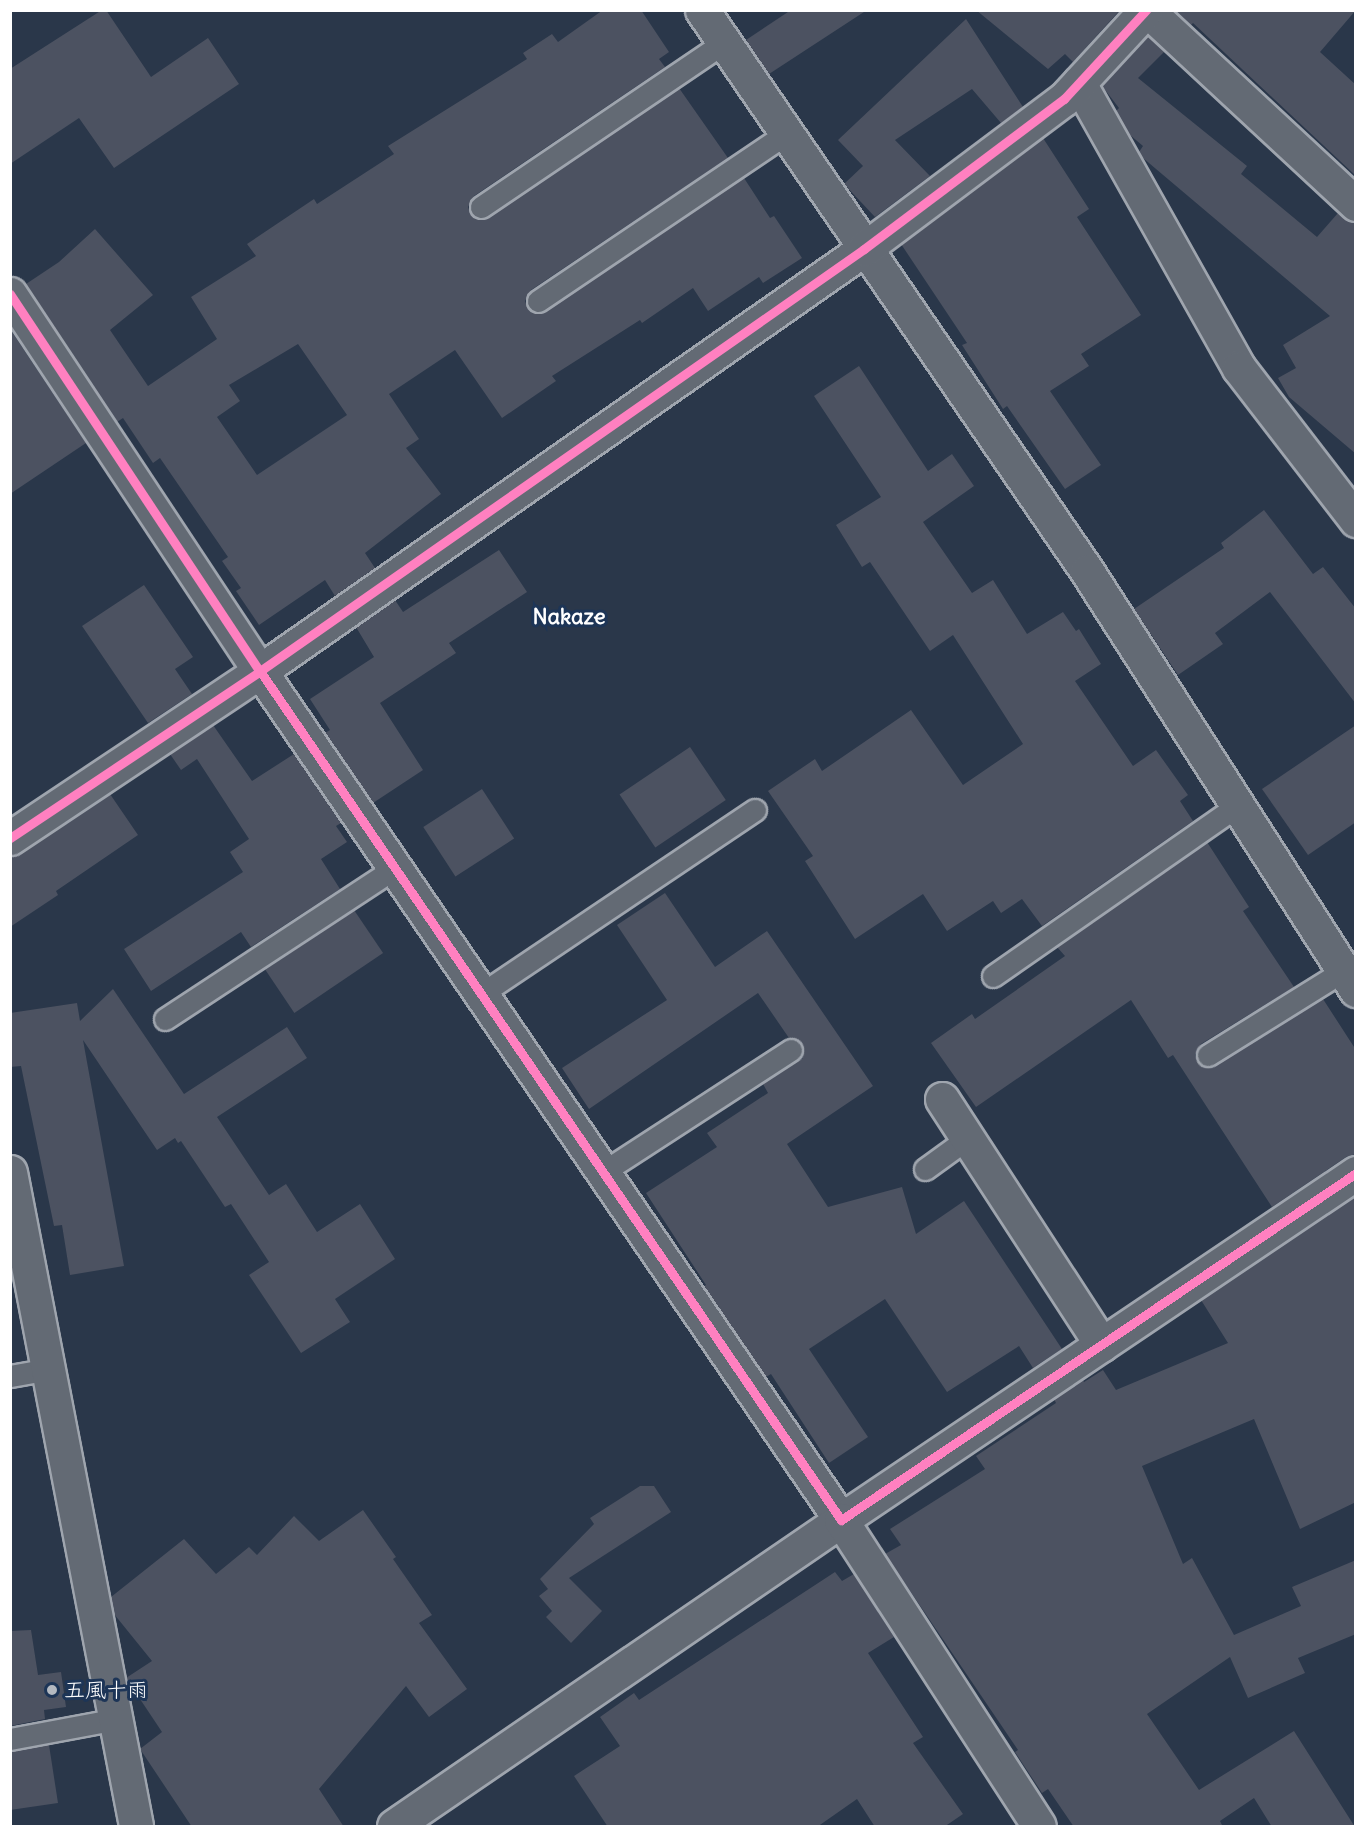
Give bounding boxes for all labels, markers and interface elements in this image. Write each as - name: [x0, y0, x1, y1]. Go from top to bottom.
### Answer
- district label: Nakaze: [532, 604, 606, 630]
- place label: 五風十雨: [64, 1677, 148, 1703]
- marker: 五風十雨: [45, 1683, 59, 1697]

